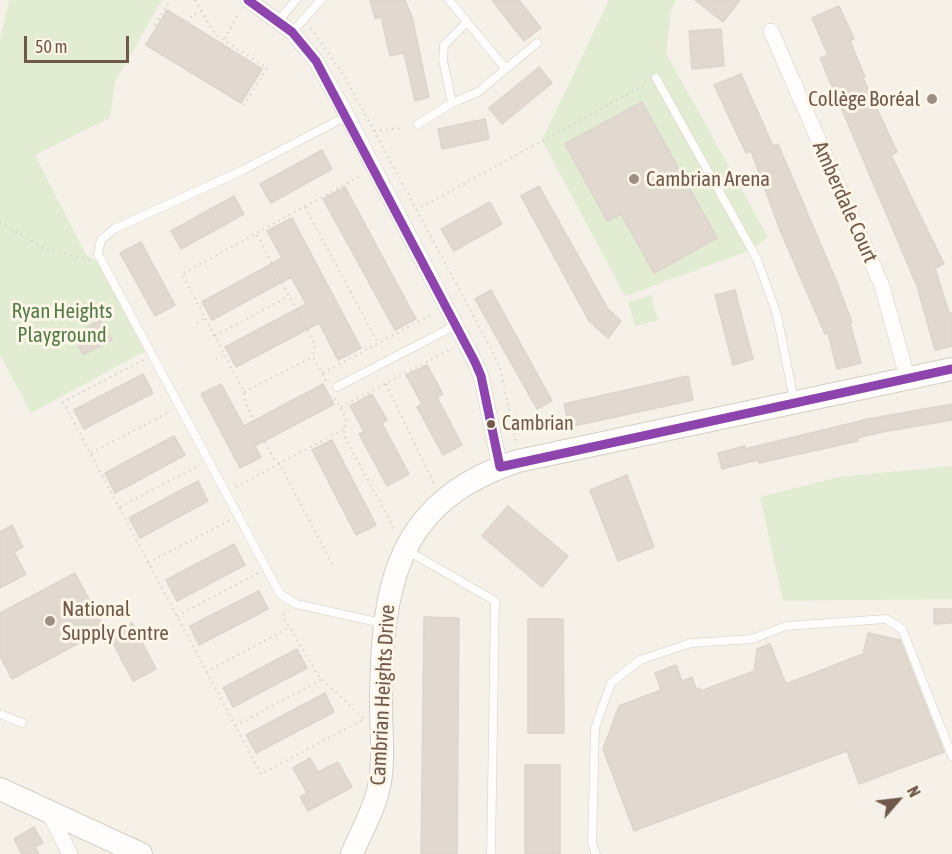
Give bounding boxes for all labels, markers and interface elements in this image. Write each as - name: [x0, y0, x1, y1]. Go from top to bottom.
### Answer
- scale bar: [27, 24, 132, 62]
- text: 50 m: [35, 36, 67, 57]
- place label: Collège Boréal: [808, 86, 920, 112]
- marker: Collège Boréal: [925, 92, 939, 106]
- street label: Amberdale Court: [807, 137, 883, 267]
- place label: Cambrian Arena: [646, 166, 770, 192]
- marker: Cambrian Arena: [627, 172, 641, 186]
- park label: Ryan Heights Playground: [11, 298, 113, 348]
- place label: Cambrian: [502, 412, 574, 436]
- marker: Cambrian: [485, 418, 497, 430]
- place label: National Supply Centre: [62, 596, 169, 646]
- street label: Cambrian Heights Drive: [366, 604, 400, 786]
- marker: National Supply Centre: [43, 614, 57, 628]
- north arrow: [868, 770, 928, 830]
- text: N: [904, 783, 924, 800]

